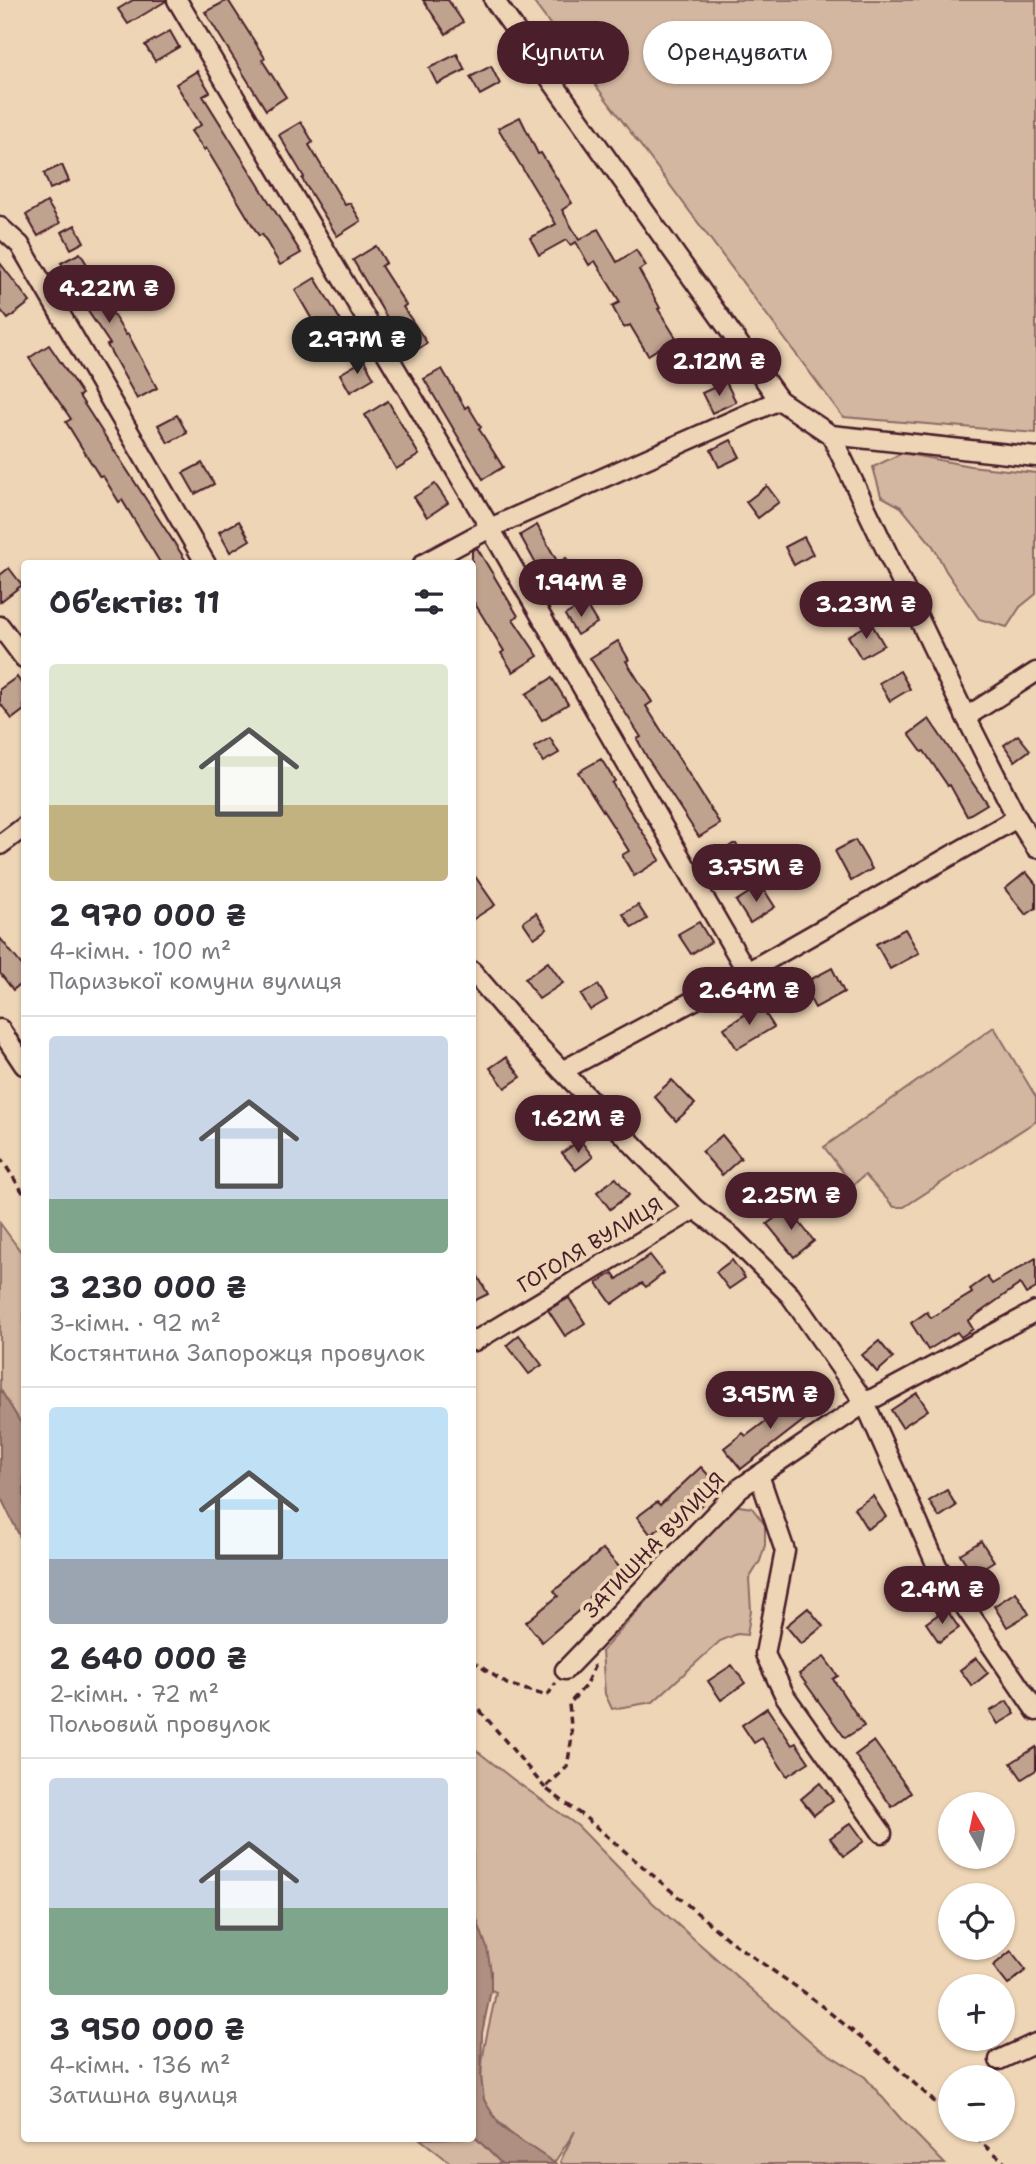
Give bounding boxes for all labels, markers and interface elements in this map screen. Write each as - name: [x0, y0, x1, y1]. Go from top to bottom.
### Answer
- chip: Купити: [497, 21, 629, 84]
- chip: Орендувати: [643, 21, 832, 84]
- pin: 4.22M ₴: [44, 266, 174, 325]
- text: 4.22M ₴: [59, 273, 159, 303]
- pin: 2.97M ₴: [292, 316, 422, 376]
- text: 2.97M ₴: [308, 324, 406, 354]
- pin: 2.12M ₴: [654, 338, 784, 398]
- text: 2.12M ₴: [672, 346, 766, 376]
- pin: 1.94M ₴: [516, 560, 646, 619]
- text: 1.94M ₴: [535, 567, 627, 597]
- text: Об’єктів: 11: [49, 582, 220, 623]
- pin: 3.23M ₴: [801, 582, 931, 641]
- icon: filters: [410, 583, 448, 621]
- text: 3.23M ₴: [816, 589, 916, 619]
- icon: home: [186, 709, 312, 835]
- pin: 3.75M ₴: [691, 844, 821, 904]
- text: 3.75M ₴: [708, 852, 804, 882]
- text: 2 970 000 ₴: [49, 895, 247, 936]
- text: 4-кімн. · 100 m²: [49, 936, 231, 966]
- text: Паризької комуни вулиця: [49, 966, 342, 996]
- pin: 2.64M ₴: [684, 968, 814, 1027]
- text: 2.64M ₴: [698, 975, 800, 1005]
- icon: home: [186, 1081, 312, 1207]
- pin: 1.62M ₴: [513, 1096, 643, 1155]
- text: 1.62M ₴: [531, 1103, 625, 1133]
- pin: 2.25M ₴: [726, 1172, 856, 1232]
- text: 2.25M ₴: [741, 1180, 841, 1210]
- street label: ГОГОЛЯ ВУЛИЦЯ: [512, 1191, 668, 1299]
- text: 3 230 000 ₴: [49, 1267, 247, 1308]
- text: 3-кімн. · 92 m²: [49, 1308, 221, 1338]
- text: Костянтина Запорожця провулок: [49, 1338, 425, 1368]
- pin: 3.95M ₴: [705, 1372, 835, 1431]
- text: 3.95M ₴: [722, 1379, 818, 1409]
- icon: home: [186, 1452, 312, 1578]
- street label: ЗАТИШНА ВУЛИЦЯ: [577, 1466, 731, 1624]
- pin: 2.4M ₴: [885, 1566, 999, 1626]
- text: 2.4M ₴: [900, 1574, 984, 1604]
- text: 2 640 000 ₴: [49, 1638, 247, 1679]
- text: 2-кімн. · 72 m²: [49, 1679, 219, 1709]
- text: Польовий провулок: [49, 1709, 271, 1739]
- north arrow: [938, 1792, 1015, 1869]
- map controls: [938, 1792, 1015, 2142]
- icon: home: [186, 1823, 312, 1949]
- button: locate: [938, 1883, 1015, 1960]
- button: +: [938, 1974, 1015, 2051]
- text: 3 950 000 ₴: [49, 2009, 245, 2050]
- text: 4-кімн. · 136 m²: [49, 2050, 230, 2080]
- button: −: [938, 2065, 1015, 2142]
- text: Затишна вулиця: [49, 2080, 238, 2110]

